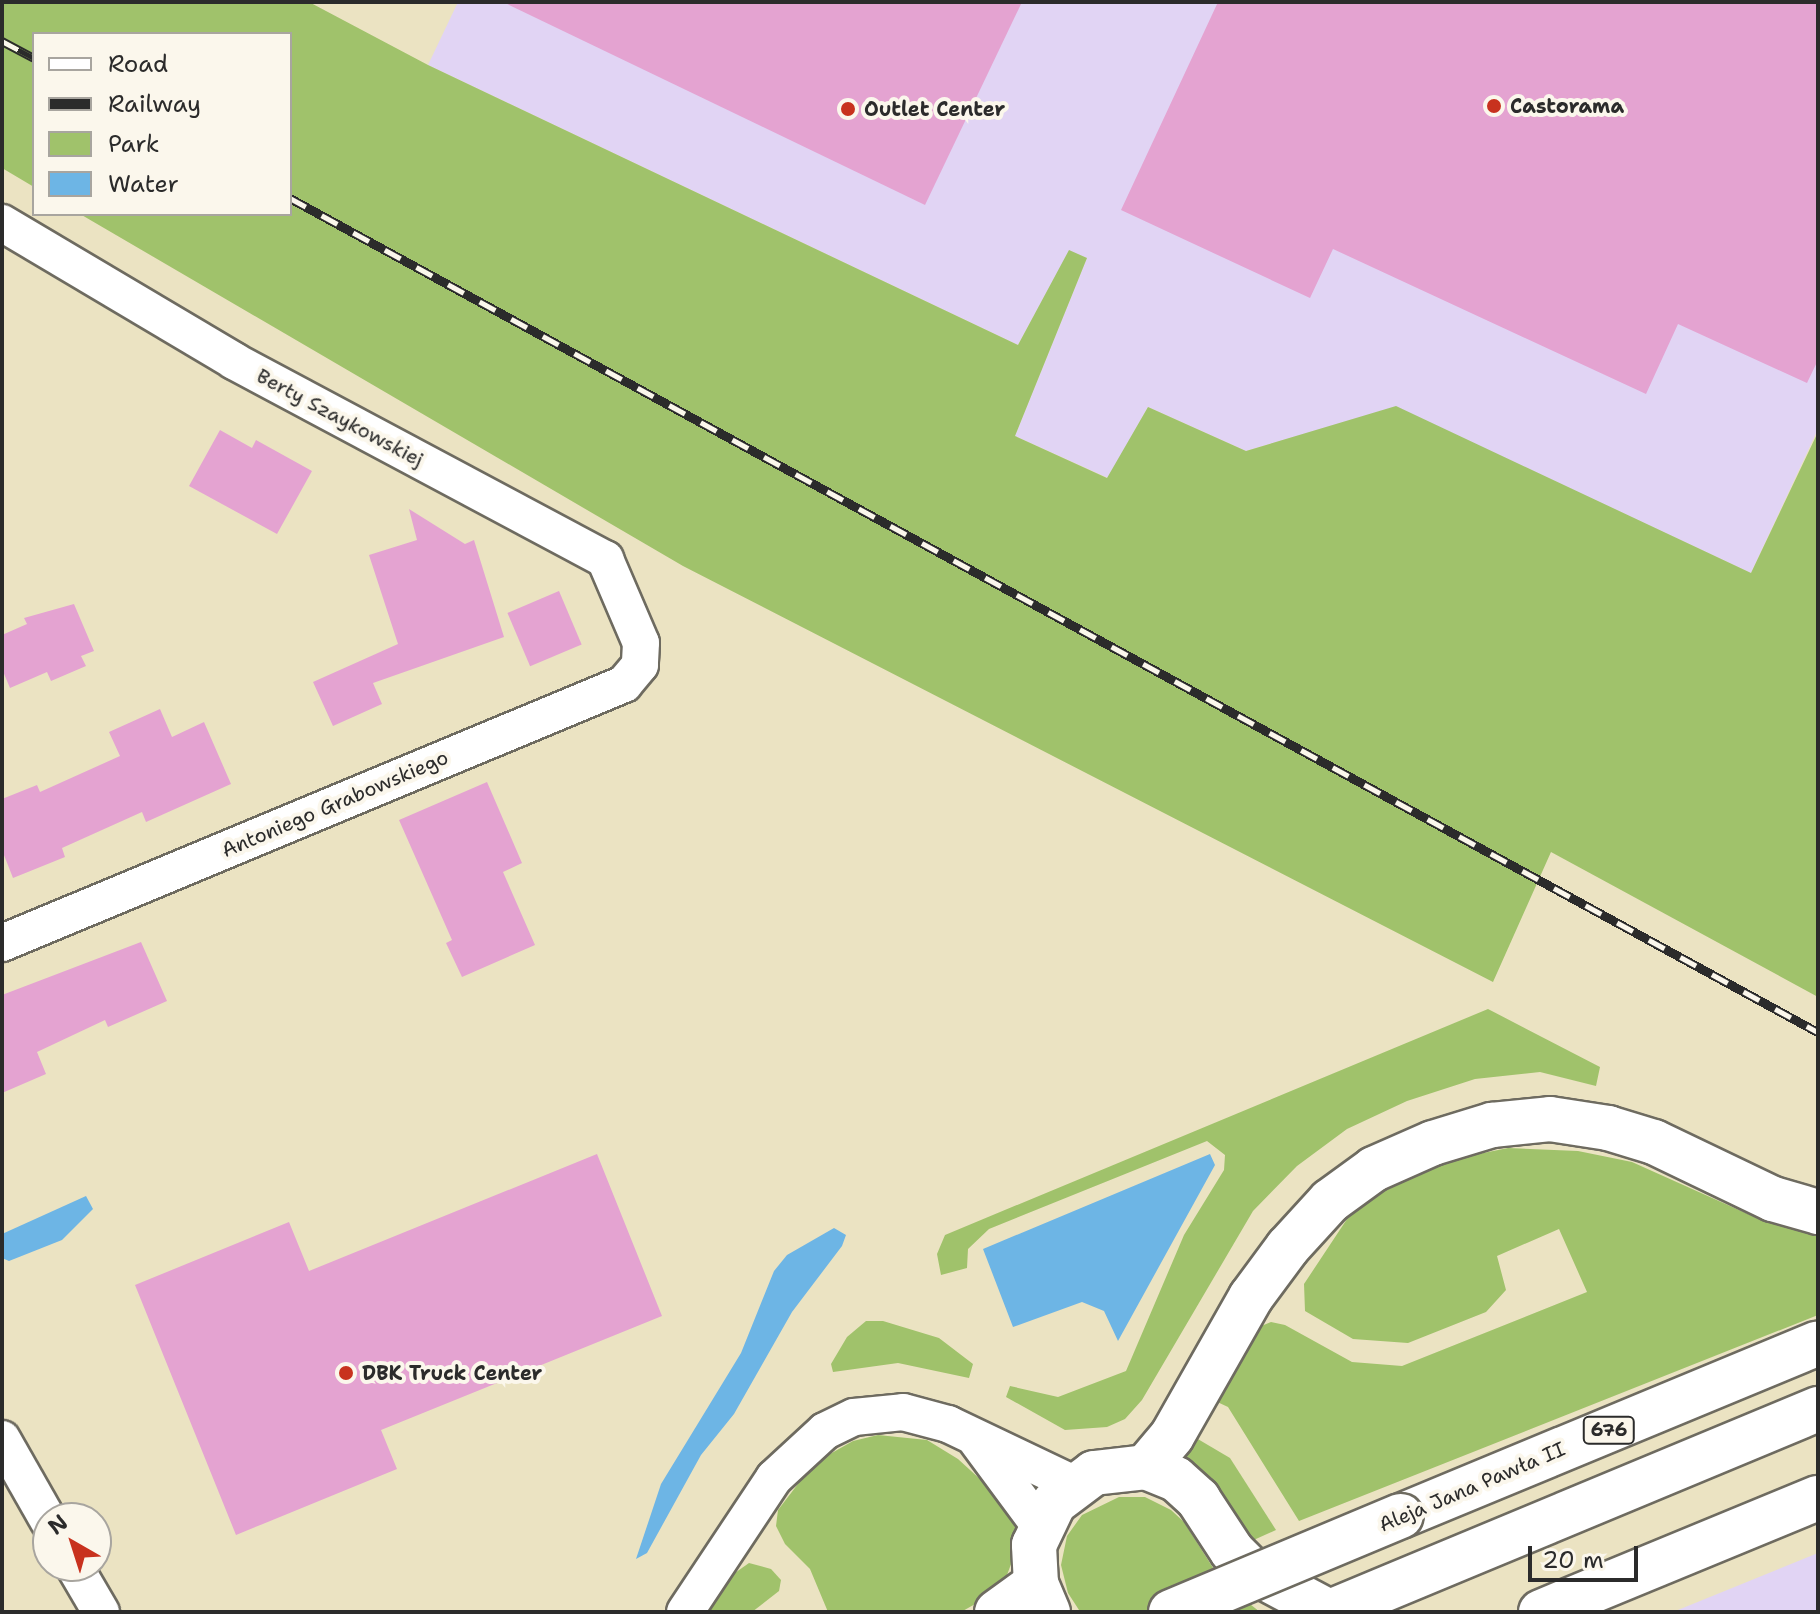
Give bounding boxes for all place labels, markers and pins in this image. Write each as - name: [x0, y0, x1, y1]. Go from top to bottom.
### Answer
- place label: Castorama: [1510, 94, 1624, 118]
- place label: Outlet Center: [864, 97, 1005, 121]
- marker: Castorama: [1485, 97, 1503, 115]
- marker: Outlet Center: [839, 100, 857, 118]
- place label: DBK Truck Center: [362, 1361, 542, 1385]
- marker: DBK Truck Center: [337, 1364, 355, 1382]

